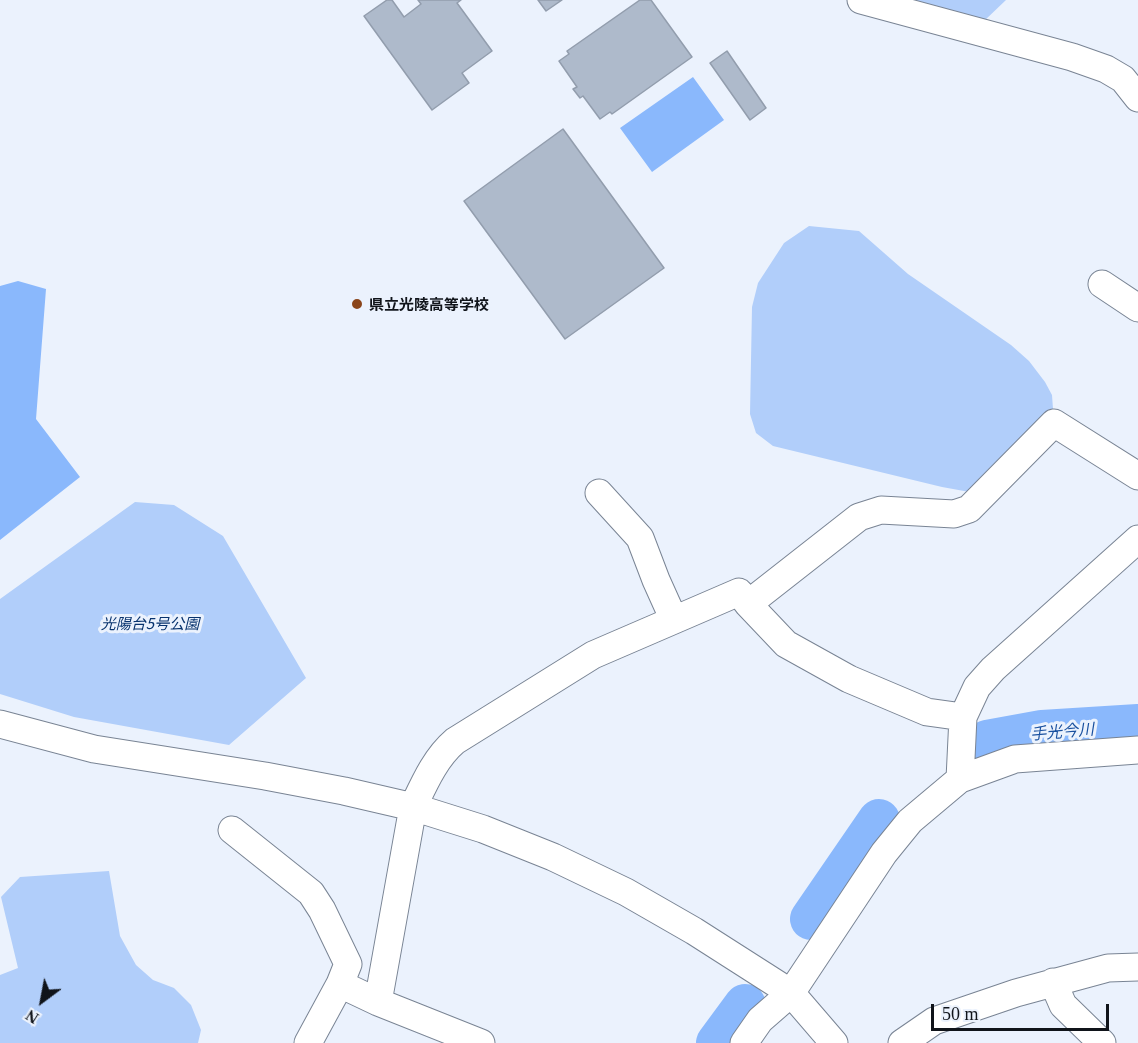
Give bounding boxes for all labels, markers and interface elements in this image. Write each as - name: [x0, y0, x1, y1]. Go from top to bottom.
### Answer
- place label: 県立光陵高等学校: [369, 295, 489, 313]
- marker: 県立光陵高等学校: [350, 297, 364, 311]
- park label: 光陽台5号公園: [101, 614, 199, 632]
- water label: 手光今川: [1029, 719, 1095, 743]
- north arrow: [12, 971, 72, 1031]
- scale bar: [934, 992, 1112, 1030]
- text: 50 m: [942, 1004, 979, 1024]
- text: N: [23, 1006, 42, 1027]

